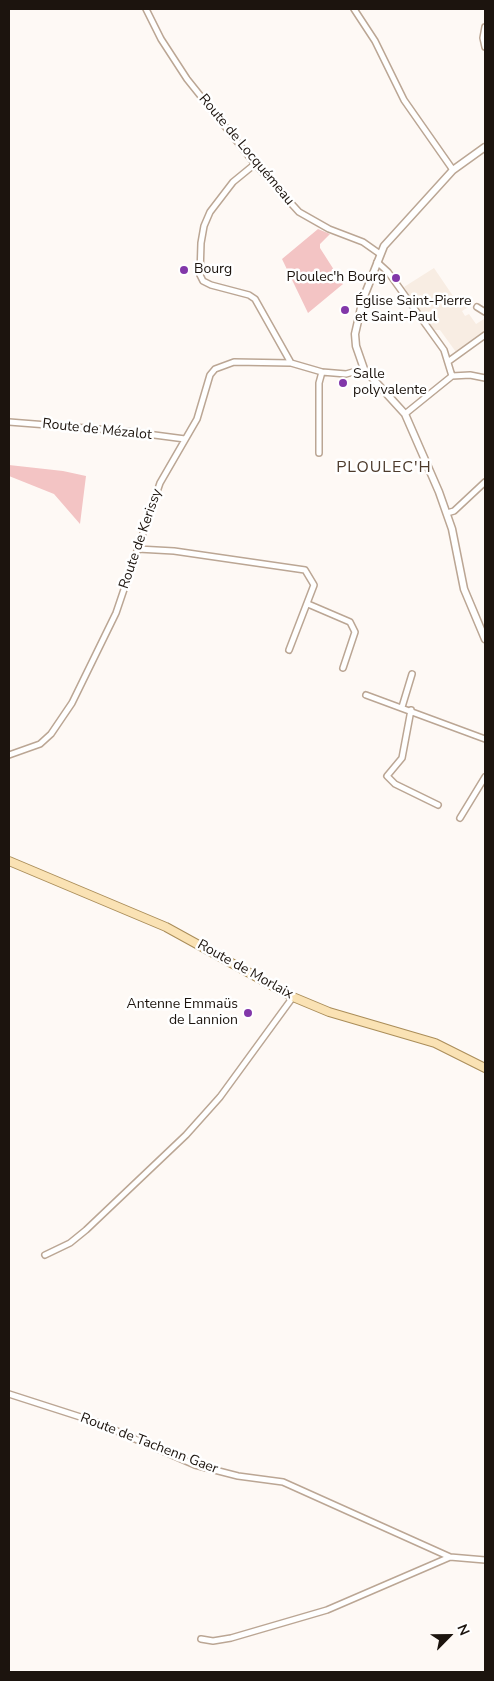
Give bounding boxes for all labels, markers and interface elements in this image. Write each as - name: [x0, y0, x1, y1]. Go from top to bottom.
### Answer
- street label: Route de Locquémeau: [195, 91, 297, 209]
- place label: Bourg: [194, 262, 232, 278]
- marker: Bourg: [178, 264, 190, 276]
- place label: Ploulec'h Bourg: [287, 270, 386, 286]
- marker: Ploulec'h Bourg: [390, 272, 402, 284]
- place label: Église Saint-Pierre et Saint-Paul: [355, 294, 471, 326]
- marker: Église Saint-Pierre et Saint-Paul: [339, 304, 351, 316]
- place label: Salle polyvalente: [353, 367, 427, 400]
- marker: Salle polyvalente: [337, 377, 349, 389]
- street label: Route de Mézalot: [42, 416, 152, 444]
- district label: PLOULEC'H: [335, 458, 433, 478]
- street label: Route de Kerissy: [116, 487, 166, 591]
- street label: Route de Morlaix: [194, 937, 296, 1003]
- place label: Antenne Emmaüs de Lannion: [126, 997, 238, 1030]
- marker: Antenne Emmaüs de Lannion: [242, 1007, 254, 1019]
- street label: Route de Tachenn Gaer: [78, 1410, 220, 1478]
- north arrow: [424, 1611, 474, 1661]
- text: N: [452, 1621, 474, 1638]

